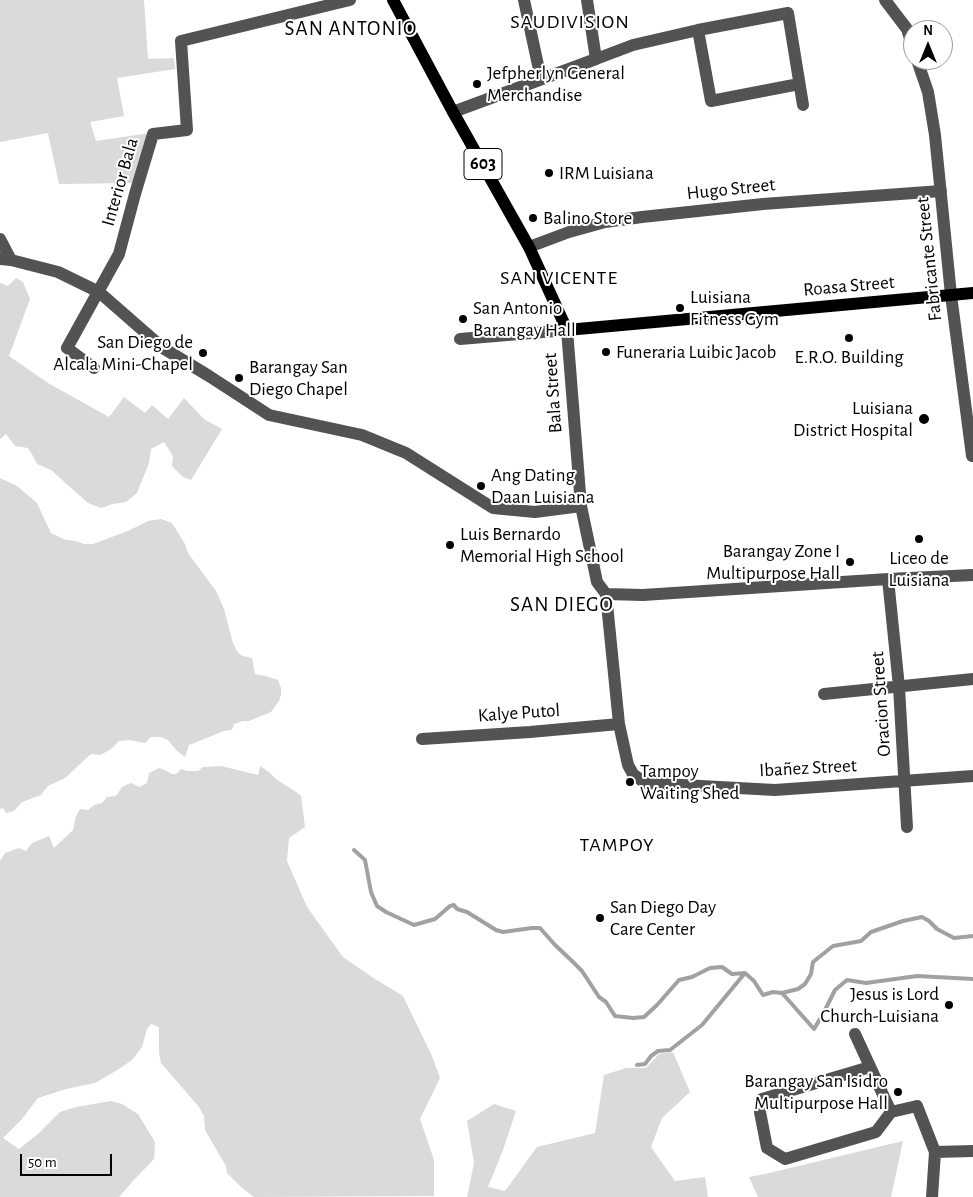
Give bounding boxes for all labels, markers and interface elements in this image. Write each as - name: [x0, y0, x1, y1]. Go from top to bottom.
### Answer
- district label: SAUDIVISION: [509, 10, 631, 34]
- district label: SAN ANTONIO: [283, 16, 419, 42]
- north arrow: [903, 20, 953, 70]
- text: N: [923, 24, 933, 38]
- place label: Jefpherlyn General Merchandise: [487, 62, 625, 106]
- marker: Jefpherlyn General Merchandise: [471, 78, 483, 90]
- street label: Interior Bala: [97, 135, 143, 229]
- road number: 603: [464, 148, 502, 180]
- place label: IRM Luisiana: [559, 162, 654, 184]
- marker: IRM Luisiana: [543, 167, 555, 179]
- street label: Hugo Street: [686, 173, 776, 205]
- street label: Fabricante Street: [911, 196, 947, 322]
- place label: Balino Store: [543, 207, 632, 229]
- marker: Balino Store: [527, 212, 539, 224]
- district label: SAN VICENTE: [499, 266, 619, 290]
- street label: Roasa Street: [802, 271, 896, 301]
- place label: Luisiana Fitness Gym: [690, 286, 779, 330]
- place label: San Antonio Barangay Hall: [473, 297, 576, 341]
- marker: Luisiana Fitness Gym: [674, 302, 686, 314]
- marker: San Antonio Barangay Hall: [457, 313, 469, 325]
- place label: San Diego de Alcala Mini-Chapel: [53, 331, 193, 375]
- marker: E.R.O. Building: [843, 332, 855, 344]
- place label: Funeraria Luibic Jacob: [616, 341, 776, 363]
- marker: Funeraria Luibic Jacob: [600, 346, 612, 358]
- place label: E.R.O. Building: [795, 346, 903, 368]
- marker: San Diego de Alcala Mini-Chapel: [197, 347, 209, 359]
- street label: Bala Street: [539, 352, 567, 434]
- place label: Barangay San Diego Chapel: [249, 356, 348, 400]
- marker: Barangay San Diego Chapel: [233, 372, 245, 384]
- place label: Luisiana District Hospital: [793, 397, 913, 441]
- marker: Luisiana District Hospital: [917, 412, 931, 426]
- place label: Ang Dating Daan Luisiana: [491, 464, 595, 508]
- marker: Ang Dating Daan Luisiana: [475, 480, 487, 492]
- place label: Luis Bernardo Memorial High School: [460, 523, 624, 567]
- marker: Liceo de Luisiana: [913, 533, 925, 545]
- marker: Luis Bernardo Memorial High School: [444, 539, 456, 551]
- place label: Barangay Zone I Multipurpose Hall: [706, 540, 840, 584]
- place label: Liceo de Luisiana: [889, 547, 949, 591]
- marker: Barangay Zone I Multipurpose Hall: [844, 556, 856, 568]
- district label: SAN DIEGO: [509, 592, 615, 618]
- street label: Oracion Street: [866, 651, 896, 757]
- street label: Kalye Putol: [477, 699, 561, 727]
- street label: Ibañez Street: [759, 754, 857, 782]
- place label: Tampoy Waiting Shed: [640, 760, 739, 804]
- marker: Tampoy Waiting Shed: [624, 776, 636, 788]
- district label: TAMPOY: [579, 833, 655, 857]
- place label: San Diego Day Care Center: [610, 896, 716, 940]
- marker: San Diego Day Care Center: [594, 912, 606, 924]
- place label: Jesus is Lord Church-Luisiana: [820, 983, 939, 1027]
- marker: Jesus is Lord Church-Luisiana: [943, 999, 955, 1011]
- place label: Barangay San Isidro Multipurpose Hall: [744, 1070, 888, 1114]
- marker: Barangay San Isidro Multipurpose Hall: [892, 1086, 904, 1098]
- scale bar: [22, 1144, 115, 1176]
- text: 50 m: [28, 1155, 57, 1170]

